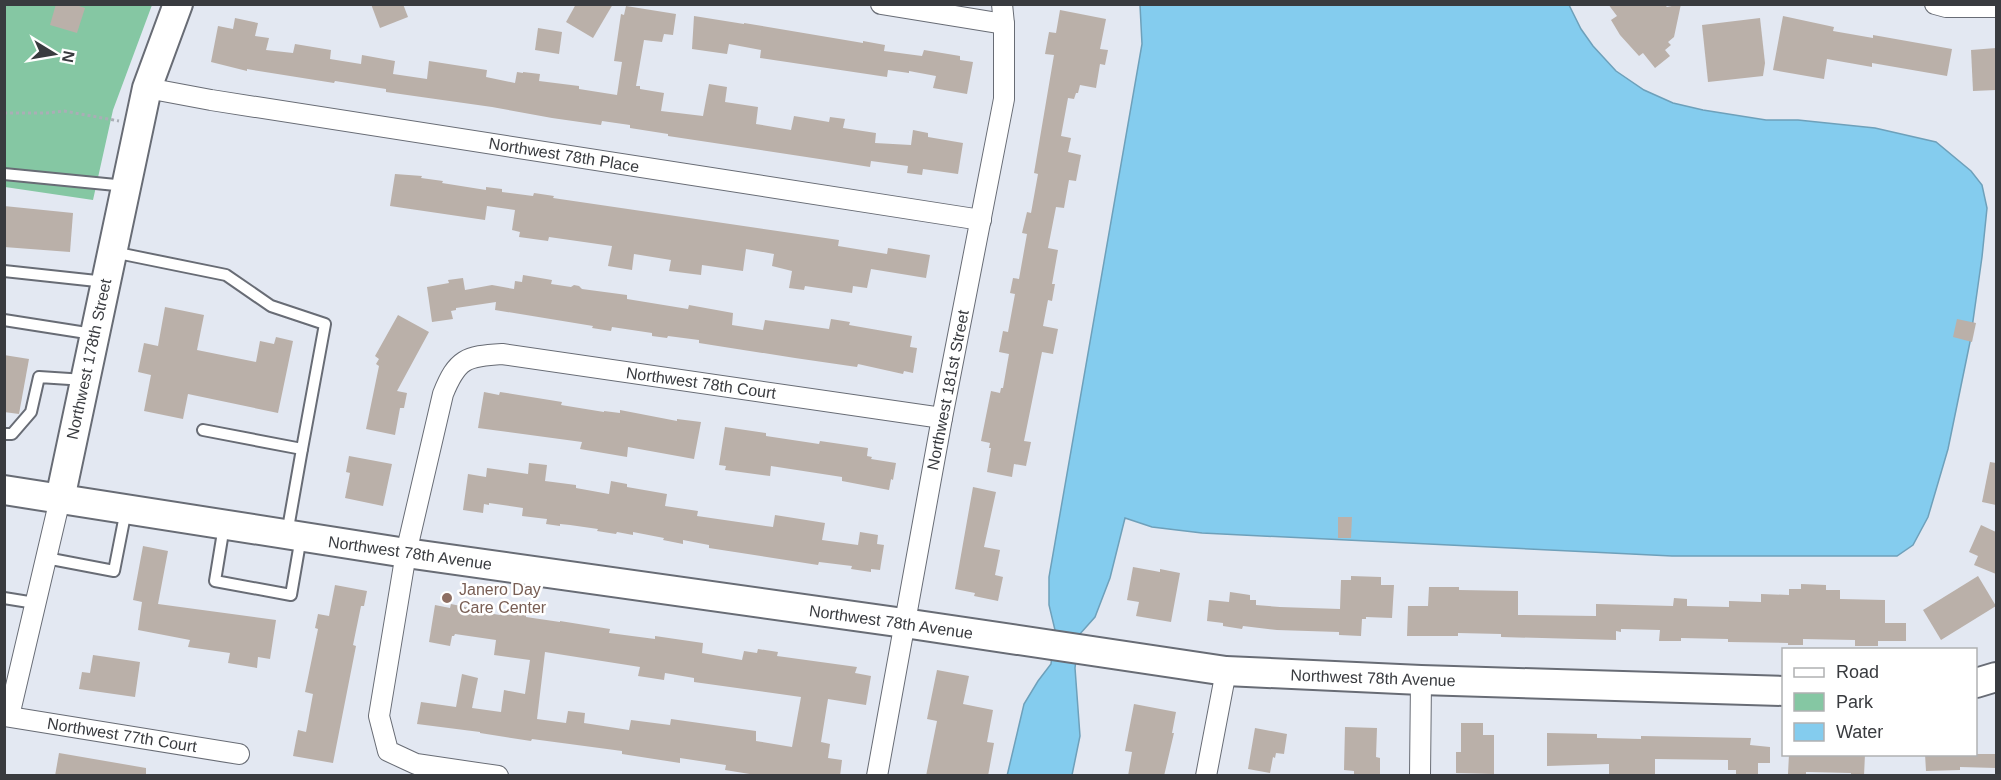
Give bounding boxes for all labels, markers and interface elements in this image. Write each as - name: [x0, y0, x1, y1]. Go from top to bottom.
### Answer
- north arrow: [24, 24, 84, 84]
- text: N: [59, 49, 78, 64]
- street label: Northwest 78th Place: [488, 135, 641, 175]
- street label: Northwest 178th Street: [64, 277, 114, 441]
- street label: Northwest 181st Street: [924, 308, 972, 472]
- street label: Northwest 78th Court: [625, 364, 778, 402]
- street label: Northwest 78th Avenue: [327, 533, 493, 573]
- place label: Janero Day Care Center: [459, 581, 547, 616]
- marker: Janero Day Care Center: [440, 591, 454, 605]
- street label: Northwest 78th Avenue: [808, 602, 974, 642]
- legend: [1782, 648, 1977, 756]
- text: Road: [1836, 662, 1879, 682]
- street label: Northwest 78th Avenue: [1290, 667, 1456, 689]
- text: Park: [1836, 692, 1874, 712]
- street label: Northwest 77th Court: [46, 715, 199, 755]
- text: Water: [1836, 722, 1883, 742]

